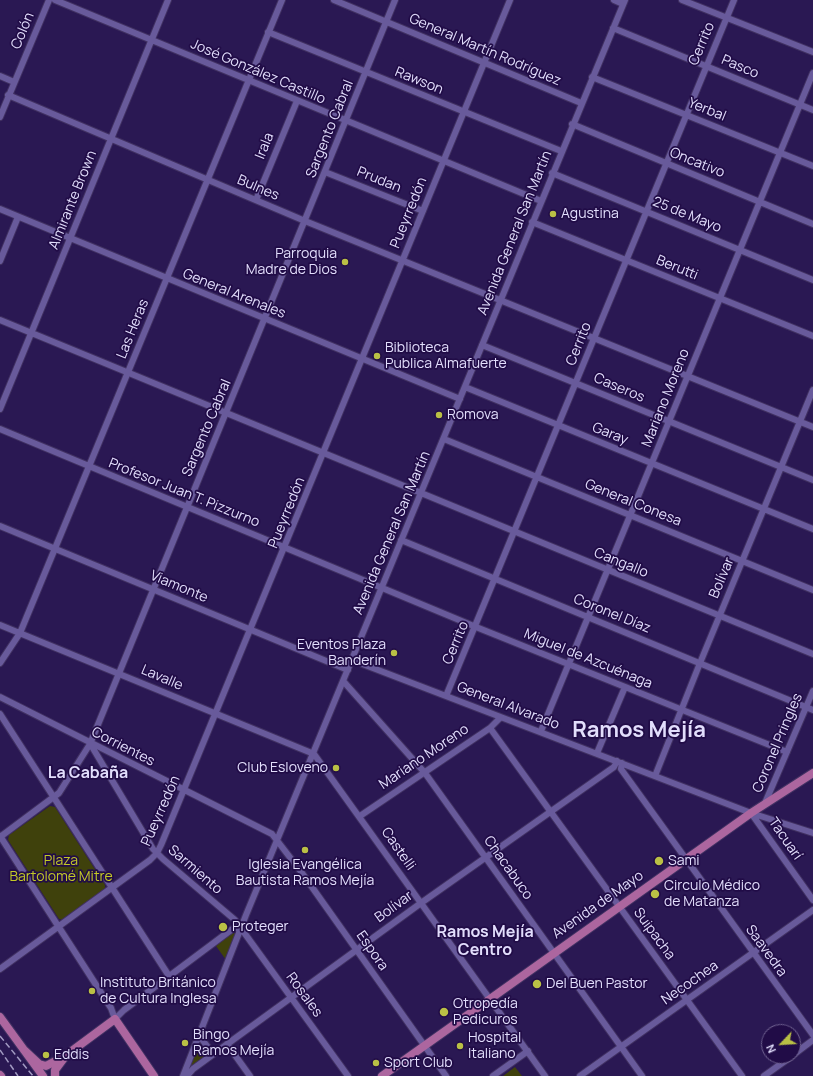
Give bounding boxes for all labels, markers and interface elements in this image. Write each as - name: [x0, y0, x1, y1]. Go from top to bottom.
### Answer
- street label: Colón: [8, 10, 38, 52]
- street label: General Martín Rodríguez: [407, 10, 563, 90]
- street label: Cerrito: [685, 20, 719, 68]
- street label: José González Castillo: [188, 36, 328, 108]
- street label: Pasco: [719, 52, 761, 82]
- street label: Rawson: [392, 64, 446, 98]
- street label: Sargento Cabral: [303, 78, 357, 180]
- street label: Yerbal: [686, 95, 728, 125]
- street label: Irala: [252, 130, 278, 162]
- street label: Oncativo: [667, 144, 727, 182]
- street label: Almirante Brown: [46, 148, 100, 252]
- street label: Avenida General San Martín: [474, 148, 556, 318]
- street label: Prudan: [354, 164, 404, 196]
- street label: Bulnes: [234, 172, 282, 204]
- street label: Pueyrredón: [387, 175, 431, 251]
- street label: 25 de Mayo: [650, 194, 724, 236]
- place label: Agustina: [561, 206, 619, 222]
- marker: Agustina: [548, 209, 558, 219]
- place label: Parroquia Madre de Dios: [246, 246, 337, 278]
- street label: Berutti: [654, 252, 700, 284]
- marker: Parroquia Madre de Dios: [340, 257, 350, 267]
- street label: General Arenales: [180, 266, 288, 322]
- street label: Las Heras: [113, 297, 153, 361]
- street label: Cerrito: [563, 320, 595, 368]
- place label: Biblioteca Publica Almafuerte: [385, 340, 507, 372]
- street label: Mariano Moreno: [639, 346, 693, 450]
- marker: Biblioteca Publica Almafuerte: [372, 351, 382, 361]
- street label: Caseros: [591, 370, 647, 406]
- street label: Sargento Cabral: [179, 377, 235, 479]
- place label: Romova: [447, 407, 498, 423]
- marker: Romova: [434, 410, 444, 420]
- street label: Garay: [590, 419, 630, 449]
- street label: Avenida General San Martín: [350, 449, 434, 617]
- street label: Profesor Juan T. Pizzurno: [106, 455, 262, 531]
- street label: Pueyrredón: [265, 475, 309, 551]
- street label: General Conesa: [582, 476, 684, 530]
- street label: Cangallo: [591, 545, 651, 581]
- street label: Bolívar: [706, 555, 738, 601]
- street label: Viamonte: [148, 567, 210, 607]
- street label: Coronel Díaz: [571, 591, 653, 637]
- street label: Cerrito: [439, 619, 473, 667]
- street label: Miguel de Azcuénaga: [521, 626, 655, 692]
- place label: Eventos Plaza Banderín: [297, 637, 386, 670]
- marker: Eventos Plaza Banderín: [389, 648, 399, 658]
- street label: Lavalle: [139, 662, 185, 694]
- street label: General Alvarado: [454, 679, 562, 733]
- street label: Coronel Pringles: [750, 691, 806, 795]
- district label: Ramos Mejía: [572, 718, 706, 744]
- street label: Mariano Moreno: [376, 721, 472, 793]
- street label: Corrientes: [89, 724, 157, 770]
- place label: Club Esloveno: [237, 760, 328, 776]
- marker: Club Esloveno: [331, 763, 341, 773]
- district label: La Cabaña: [48, 764, 128, 784]
- street label: Pueyrredón: [138, 773, 184, 849]
- street label: Tacuarí: [765, 815, 805, 863]
- street label: Castelli: [377, 824, 419, 874]
- street label: Chacabuco: [480, 833, 536, 903]
- street label: Sarmiento: [164, 842, 226, 898]
- marker: Iglesia Evangélica Bautista Ramos Mejía: [300, 845, 310, 855]
- park label: Plaza Bartolomé Mitre: [9, 853, 113, 886]
- place label: Sami: [668, 853, 700, 869]
- marker: Sami: [653, 855, 665, 867]
- place label: Iglesia Evangélica Bautista Ramos Mejía: [236, 857, 374, 890]
- street label: Avenida de Mayo: [549, 867, 647, 943]
- place label: Circulo Médico de Matanza: [664, 878, 760, 910]
- street label: Bolívar: [372, 888, 416, 926]
- marker: Circulo Médico de Matanza: [649, 888, 661, 900]
- street label: Suipacha: [630, 905, 678, 963]
- place label: Proteger: [232, 919, 289, 935]
- marker: Proteger: [217, 921, 229, 933]
- street label: Saavedra: [742, 922, 790, 980]
- district label: Ramos Mejía Centro: [436, 923, 534, 961]
- street label: Espora: [352, 928, 392, 974]
- street label: Necochea: [658, 957, 722, 1009]
- street label: Rosales: [282, 969, 326, 1021]
- place label: Instituto Británico de Cultura Inglesa: [100, 975, 217, 1008]
- place label: Del Buen Pastor: [546, 976, 648, 992]
- marker: Del Buen Pastor: [531, 978, 543, 990]
- marker: Instituto Británico de Cultura Inglesa: [87, 986, 97, 996]
- place label: Otropedía Pedicuros: [453, 996, 518, 1028]
- marker: Otropedía Pedicuros: [438, 1006, 450, 1018]
- north arrow: [761, 1024, 801, 1064]
- place label: Bingo Ramos Mejía: [193, 1027, 274, 1060]
- place label: Hospital Italiano: [468, 1030, 521, 1062]
- marker: Bingo Ramos Mejía: [180, 1038, 190, 1048]
- marker: Hospital Italiano: [455, 1041, 465, 1051]
- text: N: [762, 1042, 779, 1056]
- place label: Eddis: [54, 1047, 89, 1063]
- marker: Eddis: [41, 1050, 51, 1060]
- place label: Sport Club: [384, 1055, 453, 1071]
- marker: Sport Club: [371, 1058, 381, 1068]

